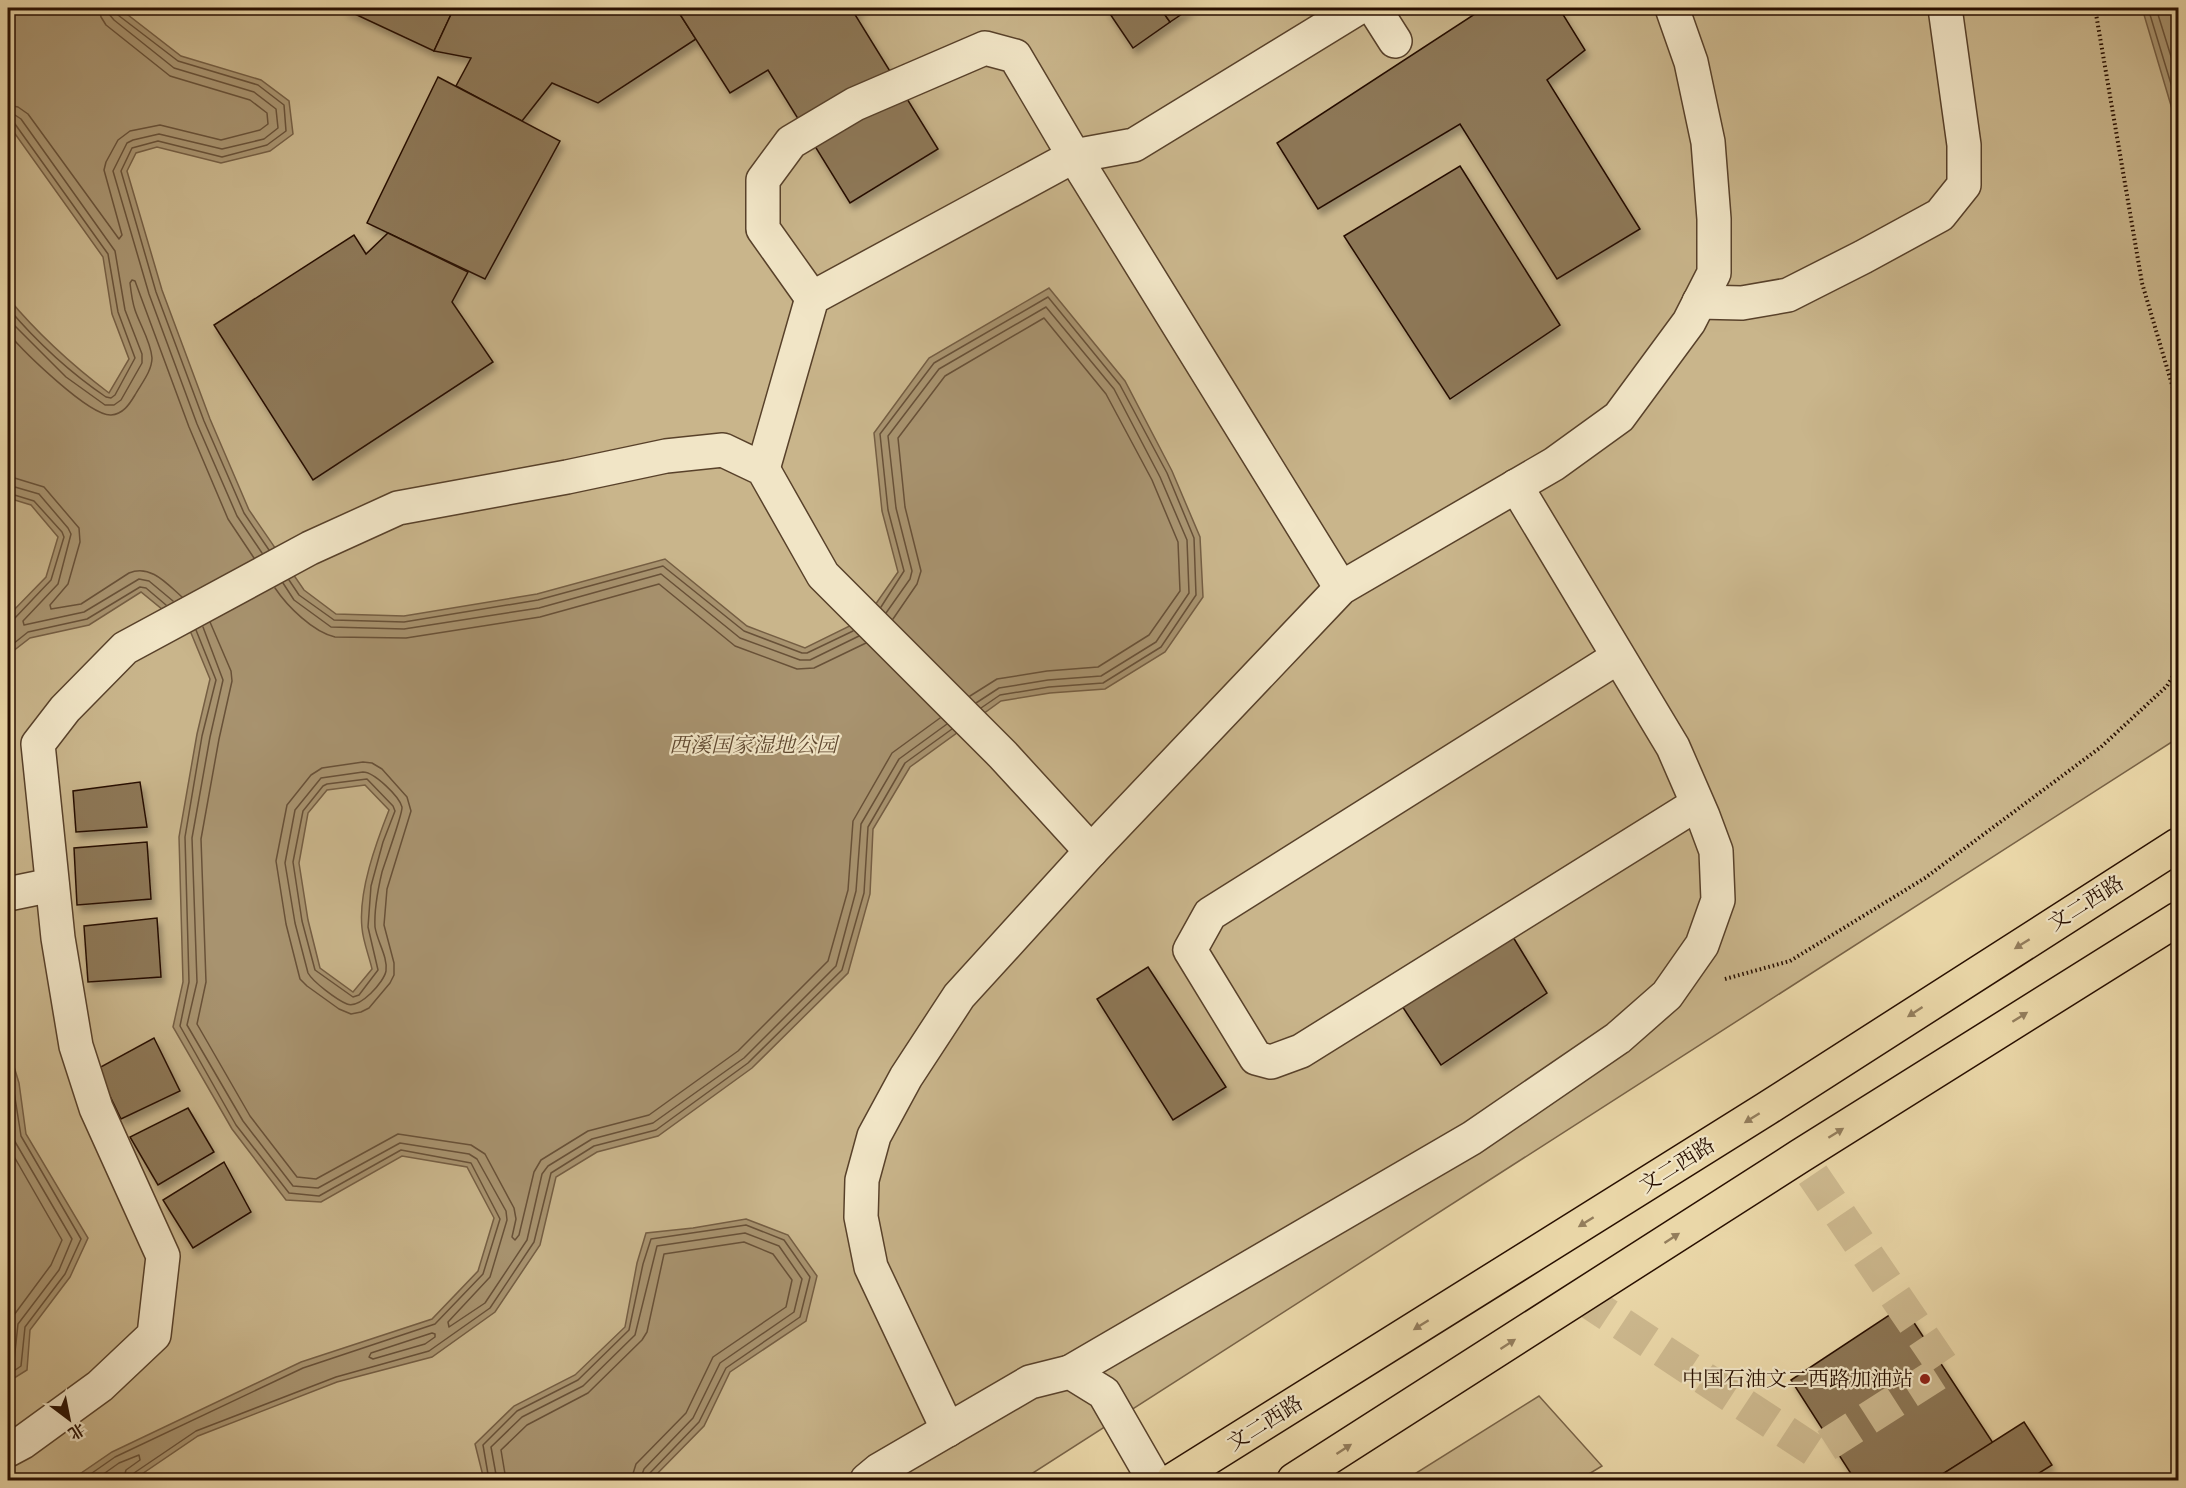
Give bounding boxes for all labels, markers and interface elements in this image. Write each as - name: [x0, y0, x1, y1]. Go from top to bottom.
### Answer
- park label: 西溪国家湿地公园: [669, 732, 840, 758]
- street label: 文二西路: [2043, 870, 2129, 936]
- one-way arrow: [2014, 938, 2031, 949]
- one-way arrow: [1907, 1007, 1923, 1018]
- one-way arrow: [2012, 1012, 2028, 1023]
- one-way arrow: [1743, 1113, 1760, 1124]
- one-way arrow: [1828, 1128, 1844, 1139]
- street label: 文二西路: [1634, 1132, 1720, 1198]
- one-way arrow: [1578, 1216, 1594, 1227]
- one-way arrow: [1664, 1233, 1680, 1244]
- one-way arrow: [1413, 1320, 1429, 1331]
- one-way arrow: [1500, 1339, 1516, 1350]
- place label: 中国石油文二西路加油站: [1682, 1366, 1913, 1392]
- marker: 中国石油文二西路加油站: [1918, 1372, 1932, 1386]
- north arrow: [39, 1389, 99, 1449]
- street label: 文二西路: [1222, 1390, 1308, 1456]
- text: 北: [65, 1419, 89, 1444]
- one-way arrow: [1336, 1444, 1352, 1455]

